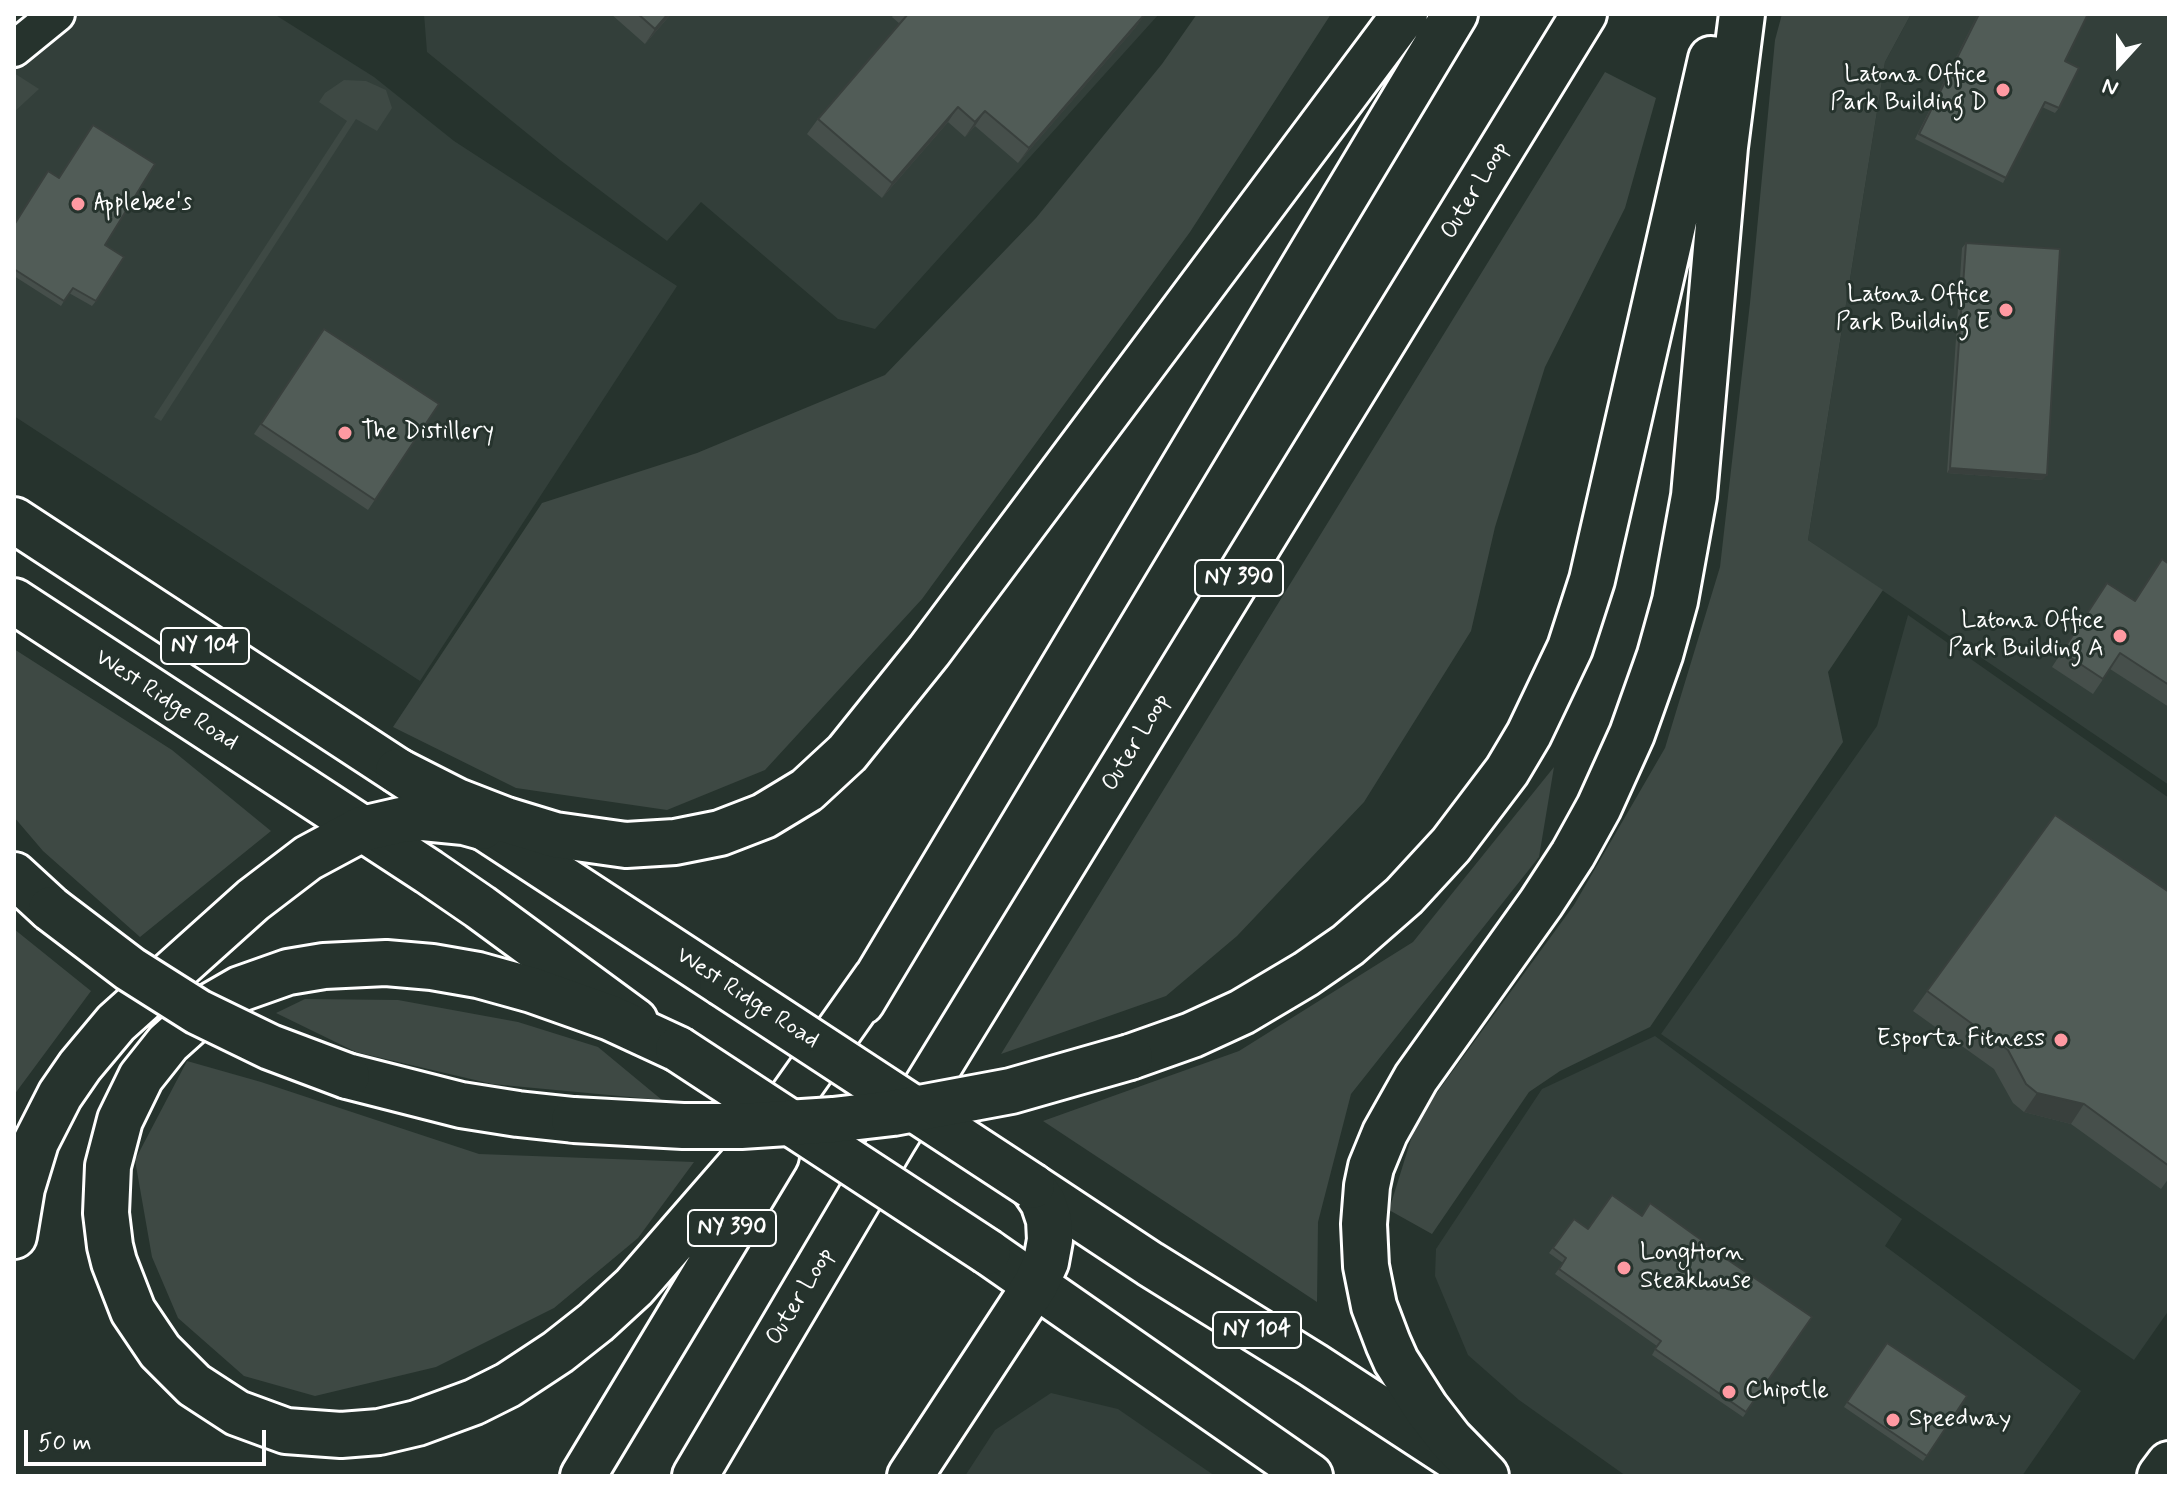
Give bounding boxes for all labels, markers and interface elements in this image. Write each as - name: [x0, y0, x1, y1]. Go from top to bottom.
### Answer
- north arrow: [2079, 24, 2159, 104]
- place label: Latona Office Park Building D: [1830, 62, 1987, 118]
- text: N: [2099, 71, 2122, 102]
- marker: Latona Office Park Building D: [1994, 81, 2012, 99]
- street label: Outer Loop: [1436, 137, 1516, 245]
- place label: Applebee's: [94, 190, 192, 218]
- marker: Applebee's: [69, 195, 87, 213]
- place label: Latona Office Park Building E: [1836, 282, 1990, 338]
- marker: Latona Office Park Building E: [1997, 301, 2015, 319]
- place label: The Distillery: [361, 419, 494, 447]
- marker: The Distillery: [336, 424, 354, 442]
- road number: NY 390: [1195, 560, 1283, 596]
- place label: Latona Office Park Building A: [1948, 608, 2104, 664]
- marker: Latona Office Park Building A: [2111, 627, 2129, 645]
- road number: NY 104: [161, 628, 249, 664]
- street label: West Ridge Road: [89, 644, 243, 758]
- street label: Outer Loop: [1097, 689, 1177, 797]
- street label: West Ridge Road: [670, 942, 824, 1056]
- place label: Esporta Fitness: [1877, 1026, 2045, 1054]
- marker: Esporta Fitness: [2052, 1031, 2070, 1049]
- road number: NY 390: [688, 1210, 776, 1246]
- place label: LongHorn Steakhouse: [1640, 1240, 1751, 1296]
- street label: Outer Loop: [761, 1243, 841, 1351]
- marker: LongHorn Steakhouse: [1615, 1259, 1633, 1277]
- road number: NY 104: [1213, 1312, 1301, 1348]
- place label: Chipotle: [1745, 1378, 1829, 1406]
- marker: Chipotle: [1720, 1383, 1738, 1401]
- place label: Speedway: [1909, 1406, 2011, 1434]
- marker: Speedway: [1884, 1411, 1902, 1429]
- scale bar: [28, 1414, 270, 1464]
- text: 50 m: [38, 1428, 92, 1459]

